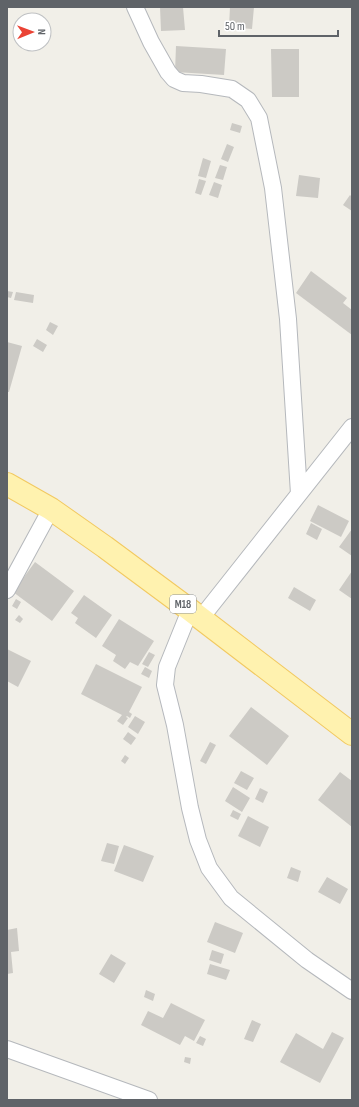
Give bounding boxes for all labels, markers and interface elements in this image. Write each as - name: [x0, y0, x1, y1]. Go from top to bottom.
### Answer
- north arrow: [12, 12, 52, 52]
- scale bar: [219, 12, 338, 38]
- text: 50 m: [225, 19, 245, 34]
- text: N: [35, 29, 48, 35]
- road number: M18: [170, 595, 196, 613]

